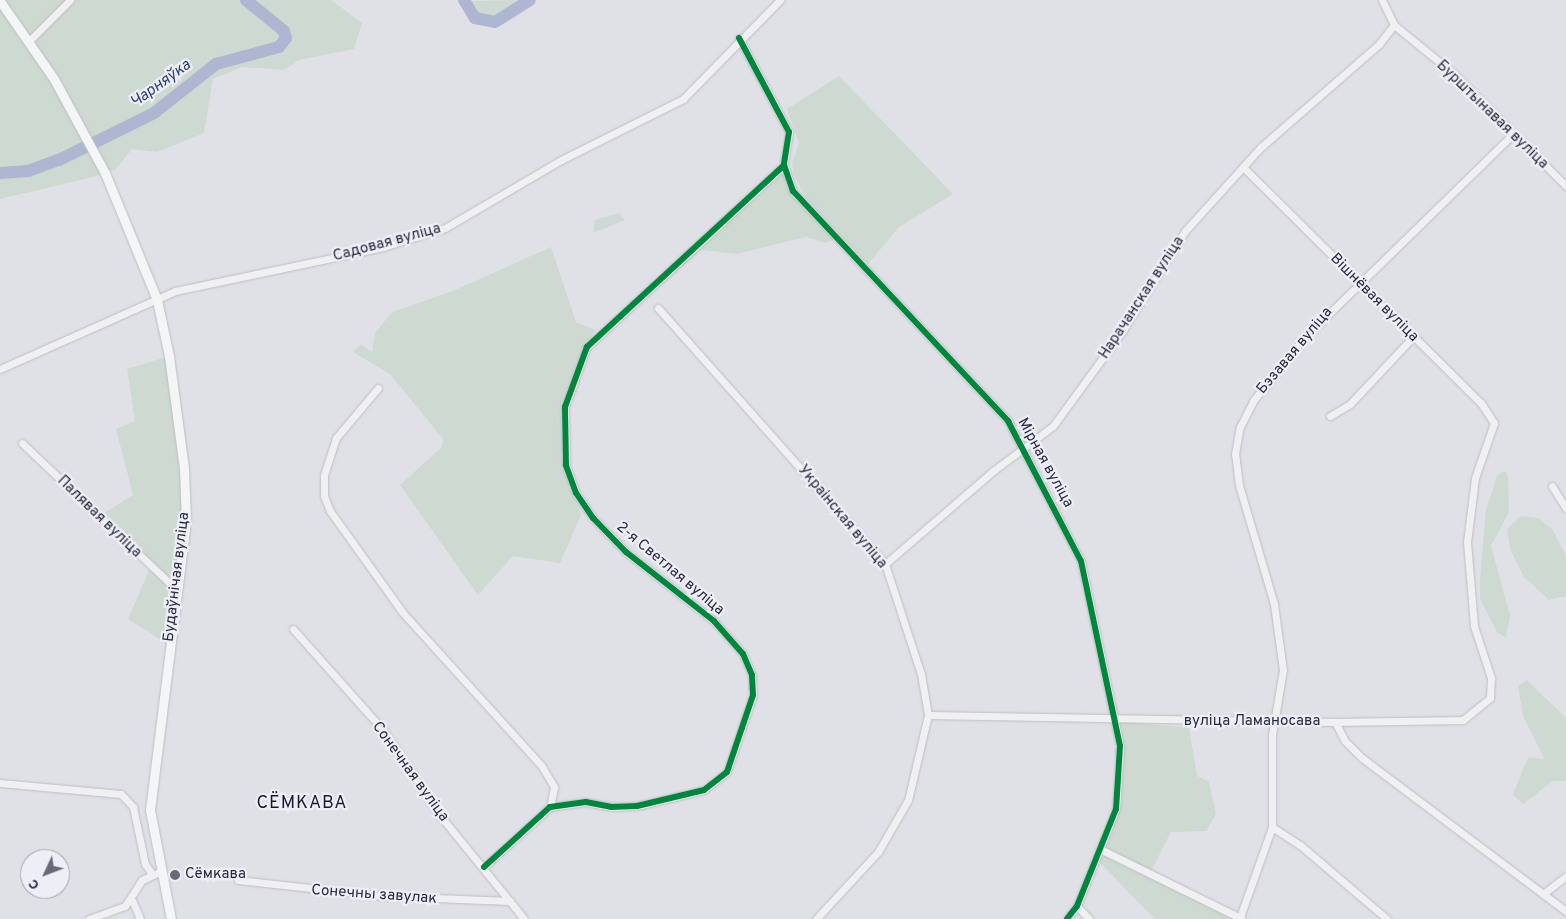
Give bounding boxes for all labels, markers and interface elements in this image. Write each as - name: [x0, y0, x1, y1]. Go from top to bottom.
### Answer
- water label: Чарняўка: [127, 56, 195, 112]
- street label: Бурштынавая вуліца: [1432, 57, 1552, 173]
- street label: Садовая вуліца: [331, 220, 443, 266]
- street label: Нарачанская вуліца: [1096, 233, 1188, 363]
- street label: Вішнёвая вуліца: [1326, 250, 1422, 346]
- street label: Бэзавая вуліца: [1253, 304, 1337, 398]
- street label: Мірная вуліца: [1013, 415, 1077, 511]
- street label: Украінская вуліца: [793, 462, 891, 572]
- street label: Палявая вуліца: [53, 472, 145, 562]
- street label: Будаўнічая вуліца: [160, 511, 194, 643]
- street label: 2-я Светлая вуліца: [612, 519, 728, 619]
- street label: вуліца Ламаносава: [1184, 713, 1320, 731]
- street label: Сонечная вуліца: [368, 718, 452, 826]
- district label: СЁМКАВА: [256, 793, 348, 815]
- north arrow: [20, 849, 70, 899]
- place label: Сёмкава: [185, 866, 246, 884]
- marker: Сёмкава: [169, 869, 181, 881]
- text: С: [25, 875, 44, 893]
- street label: Сонечны завулак: [310, 882, 438, 908]

